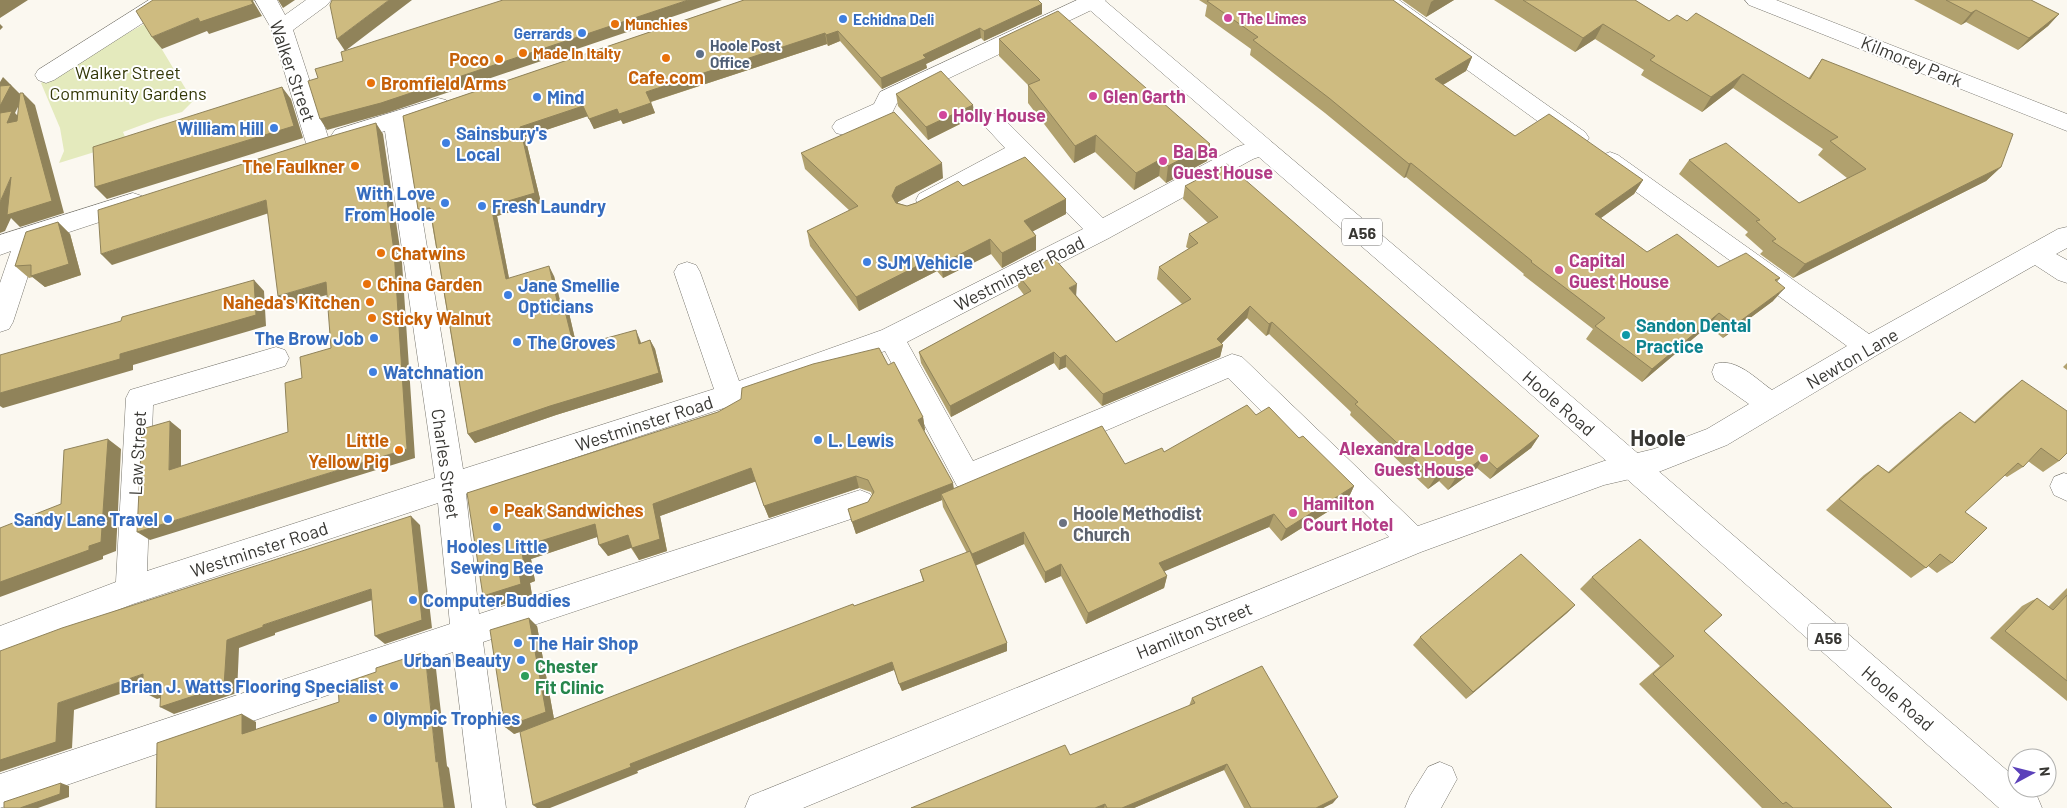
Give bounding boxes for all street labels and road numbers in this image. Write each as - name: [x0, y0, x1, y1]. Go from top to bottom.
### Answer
- street label: Walker Street: [265, 17, 321, 125]
- street label: Kilmorey Park: [1858, 31, 1966, 91]
- road number: A56: [1342, 218, 1382, 246]
- street label: Westminster Road: [950, 231, 1088, 315]
- street label: Newton Lane: [1802, 323, 1902, 393]
- street label: Hoole Road: [1518, 366, 1600, 440]
- street label: Westminster Road: [573, 390, 715, 456]
- street label: Charles Street: [427, 407, 465, 521]
- street label: Law Street: [124, 410, 150, 496]
- street label: Westminster Road: [188, 516, 330, 582]
- street label: Hamilton Street: [1133, 597, 1255, 663]
- road number: A56: [1808, 624, 1848, 650]
- street label: Hoole Road: [1857, 661, 1939, 735]

